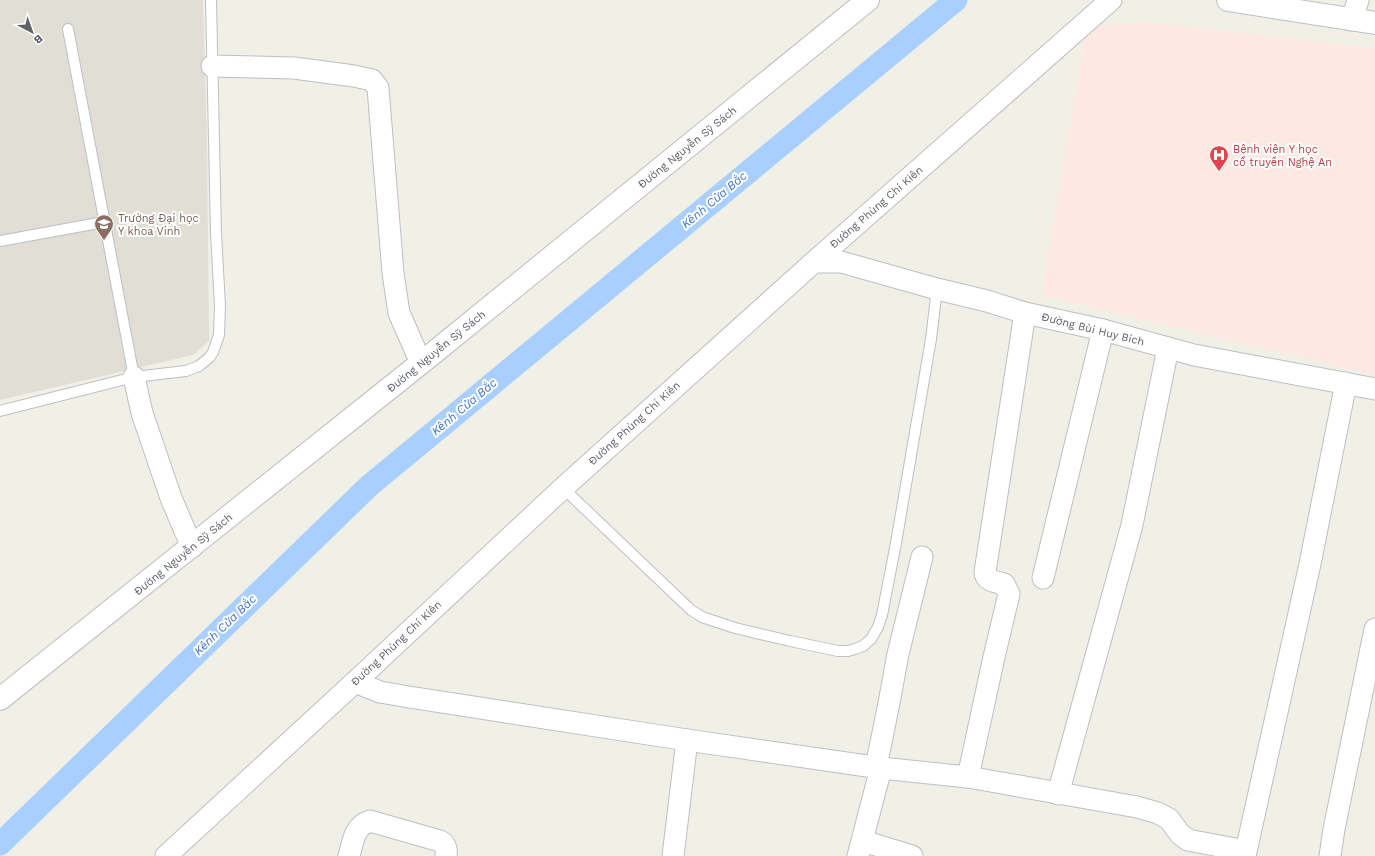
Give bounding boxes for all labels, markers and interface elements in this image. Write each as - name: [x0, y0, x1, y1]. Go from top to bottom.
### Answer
- north arrow: [12, 12, 52, 52]
- text: B: [31, 32, 45, 47]
- street label: Đường Nguyễn Sỹ Sách: [635, 103, 739, 191]
- place label: Bệnh viện Y học cổ truyền Nghệ An: [1233, 143, 1332, 169]
- hospital icon: Bệnh viện Y học cổ truyền Nghệ An: [1208, 144, 1230, 172]
- street label: Đường Phùng Chí Kiên: [827, 163, 925, 251]
- water label: Kênh Cửa Bắc: [679, 168, 750, 231]
- place label: Trường Đại học Y khoa Vinh: [118, 212, 199, 238]
- school or university icon: Trường Đại học Y khoa Vinh: [93, 213, 115, 241]
- street label: Đường Nguyễn Sỹ Sách: [384, 307, 488, 395]
- street label: Đường Bùi Huy Bích: [1040, 310, 1146, 349]
- water label: Kênh Cửa Bắc: [429, 375, 500, 438]
- street label: Đường Phùng Chí Kiên: [586, 379, 683, 468]
- street label: Đường Nguyễn Sỹ Sách: [131, 510, 235, 598]
- water label: Kênh Cửa Bắc: [191, 592, 259, 658]
- street label: Đường Phùng Chí Kiên: [348, 598, 444, 689]

